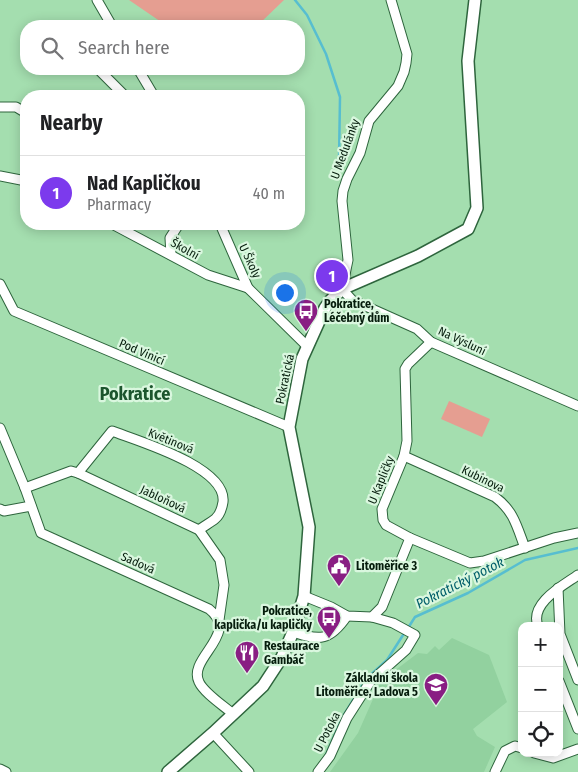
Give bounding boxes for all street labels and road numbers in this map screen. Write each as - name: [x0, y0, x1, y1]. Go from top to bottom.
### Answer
- street label: U Medulánky: [328, 116, 363, 181]
- street label: Školní: [168, 235, 202, 262]
- street label: U Školy: [236, 241, 265, 281]
- street label: Na Výsluní: [436, 324, 488, 358]
- street label: Pod Vinicí: [117, 336, 167, 368]
- street label: Pokratická: [273, 353, 297, 405]
- street label: Květinová: [146, 426, 196, 457]
- street label: U Kapličky: [365, 453, 397, 506]
- street label: Kubínova: [459, 463, 507, 495]
- street label: Jabloňová: [138, 482, 188, 516]
- street label: Sadová: [119, 549, 157, 577]
- street label: U Potoka: [311, 709, 343, 755]

